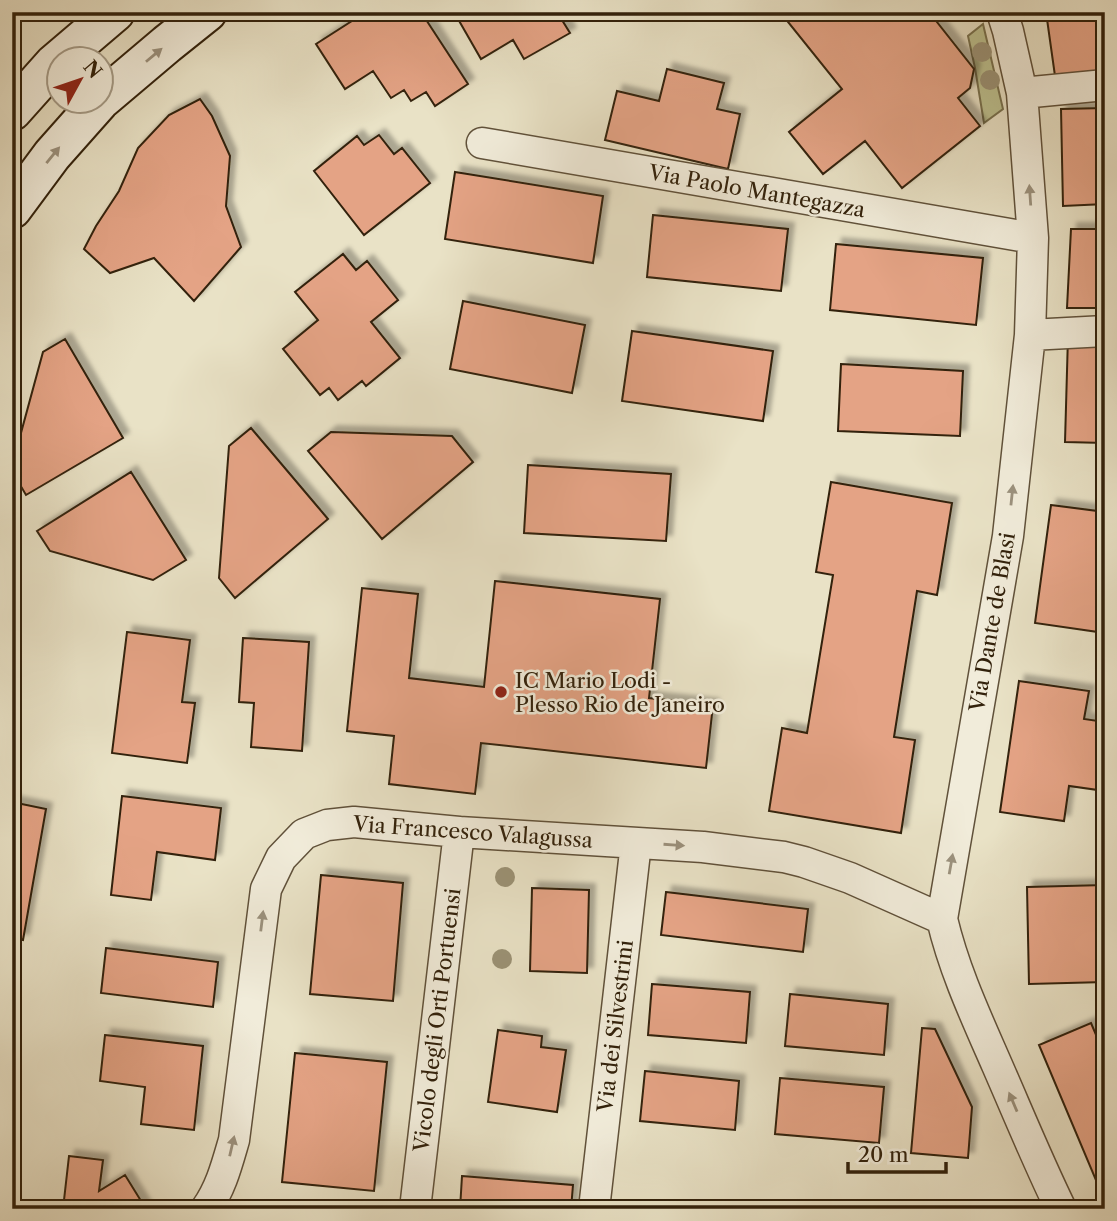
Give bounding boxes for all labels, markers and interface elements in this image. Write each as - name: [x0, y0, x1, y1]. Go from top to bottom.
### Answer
- north arrow: [46, 46, 116, 116]
- one-way arrow: [145, 48, 162, 63]
- text: N: [79, 56, 107, 83]
- one-way arrow: [45, 146, 60, 163]
- street label: Via Paolo Mantegazza: [646, 159, 868, 223]
- one-way arrow: [1024, 184, 1035, 206]
- one-way arrow: [1007, 484, 1018, 506]
- street label: Via Dante de Blasi: [964, 530, 1020, 715]
- place label: IC Mario Lodi - Plesso Rio de Janeiro: [515, 668, 725, 717]
- marker: IC Mario Lodi - Plesso Rio de Janeiro: [493, 684, 509, 700]
- street label: Via Francesco Valagussa: [351, 811, 595, 853]
- one-way arrow: [663, 840, 685, 851]
- one-way arrow: [946, 853, 957, 875]
- street label: Vicolo degli Orti Portuensi: [408, 887, 466, 1154]
- one-way arrow: [256, 910, 267, 932]
- street label: Via dei Silvestrini: [592, 938, 638, 1115]
- one-way arrow: [1007, 1092, 1019, 1112]
- scale bar: [848, 1130, 946, 1174]
- one-way arrow: [227, 1135, 238, 1157]
- text: 20 m: [858, 1142, 909, 1167]

